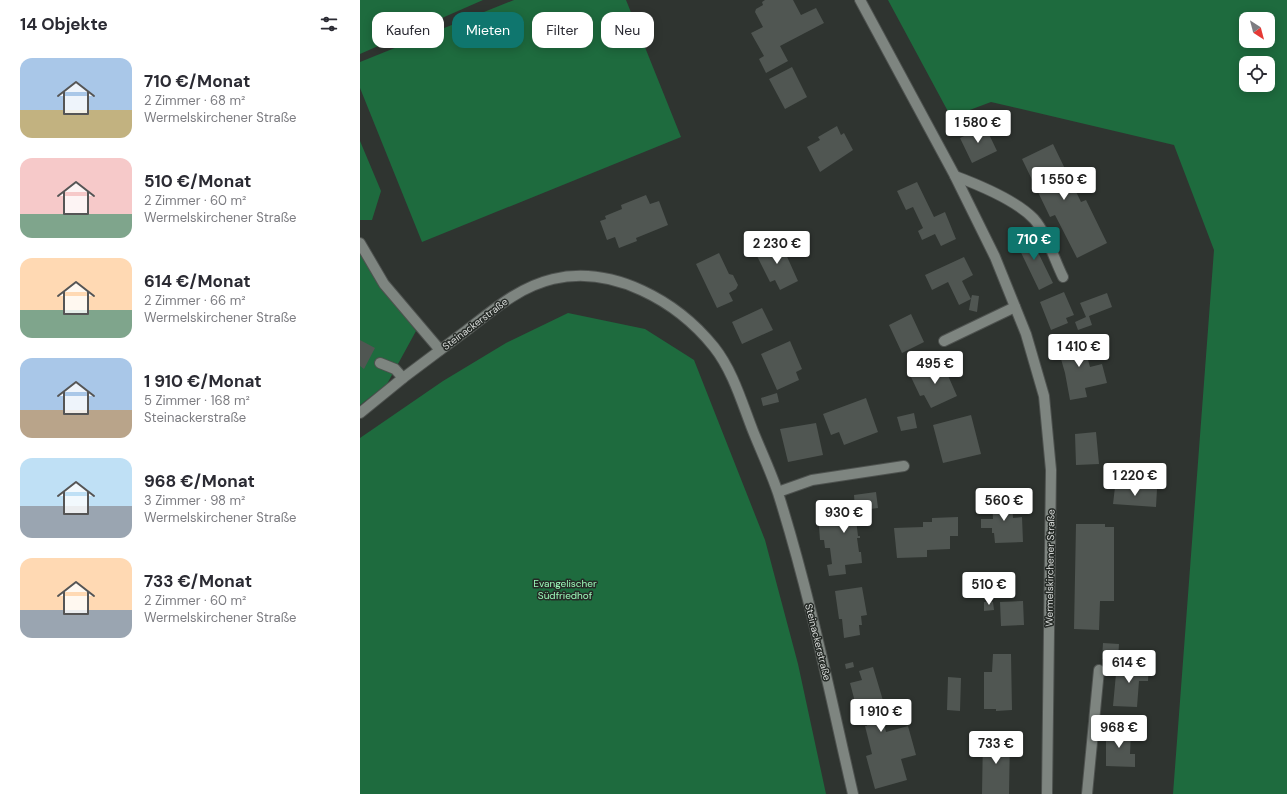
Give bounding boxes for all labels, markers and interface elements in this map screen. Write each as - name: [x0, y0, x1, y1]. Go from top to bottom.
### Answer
- chip: Kaufen: [372, 12, 444, 48]
- chip: Mieten: [452, 12, 524, 48]
- chip: Filter: [532, 12, 593, 48]
- chip: Neu: [601, 12, 654, 48]
- north arrow: [1239, 12, 1275, 48]
- map controls: [1239, 12, 1275, 92]
- text: 14 Objekte: [20, 13, 108, 35]
- icon: filters: [318, 13, 340, 35]
- button: locate: [1239, 56, 1275, 92]
- text: 710 €/Monat: [144, 70, 250, 92]
- icon: home: [52, 74, 100, 122]
- text: 2 Zimmer · 68 m²: [144, 92, 245, 109]
- text: Wermelskirchener Straße: [144, 109, 296, 126]
- pin: 1 580 €: [941, 110, 1015, 144]
- text: 1 580 €: [955, 114, 1001, 131]
- pin: 1 550 €: [1027, 167, 1101, 201]
- text: 510 €/Monat: [144, 170, 251, 192]
- text: 1 550 €: [1041, 171, 1087, 188]
- icon: home: [52, 174, 100, 222]
- text: 2 Zimmer · 60 m²: [144, 192, 246, 209]
- text: Wermelskirchener Straße: [144, 209, 296, 226]
- pin: 710 €: [1006, 227, 1062, 261]
- pin: 2 230 €: [740, 231, 814, 265]
- text: 710 €: [1017, 231, 1051, 248]
- text: 2 230 €: [753, 235, 801, 252]
- text: 614 €/Monat: [144, 270, 251, 292]
- icon: home: [52, 274, 100, 322]
- text: 2 Zimmer · 66 m²: [144, 292, 246, 309]
- street label: Steinackerstraße: [440, 295, 511, 353]
- text: Wermelskirchener Straße: [144, 309, 296, 326]
- pin: 1 410 €: [1042, 334, 1116, 368]
- text: 1 410 €: [1057, 338, 1101, 355]
- pin: 495 €: [907, 351, 963, 385]
- text: 495 €: [916, 355, 954, 372]
- text: 1 910 €/Monat: [144, 370, 262, 392]
- icon: home: [52, 374, 100, 422]
- text: 5 Zimmer · 168 m²: [144, 392, 250, 409]
- text: Steinackerstraße: [144, 409, 246, 426]
- pin: 1 220 €: [1098, 463, 1172, 497]
- text: 1 220 €: [1112, 467, 1158, 484]
- text: 968 €/Monat: [144, 470, 255, 492]
- icon: home: [52, 474, 100, 522]
- pin: 560 €: [976, 488, 1032, 522]
- text: 3 Zimmer · 98 m²: [144, 492, 245, 509]
- text: 560 €: [985, 492, 1023, 509]
- pin: 930 €: [816, 500, 872, 534]
- text: 930 €: [825, 504, 863, 521]
- text: Wermelskirchener Straße: [144, 509, 296, 526]
- street label: Wermelskirchener Straße: [1042, 509, 1058, 627]
- text: 733 €/Monat: [144, 570, 252, 592]
- pin: 510 €: [961, 572, 1017, 606]
- icon: home: [52, 574, 100, 622]
- text: 510 €: [971, 576, 1007, 593]
- park label: Evangelischer Südfriedhof: [533, 577, 597, 602]
- text: 2 Zimmer · 60 m²: [144, 592, 246, 609]
- street label: Steinackerstraße: [802, 602, 834, 682]
- text: Wermelskirchener Straße: [144, 609, 296, 626]
- pin: 614 €: [1101, 650, 1157, 684]
- text: 614 €: [1112, 654, 1146, 671]
- pin: 1 910 €: [844, 699, 918, 733]
- text: 1 910 €: [859, 703, 903, 720]
- pin: 968 €: [1091, 715, 1147, 749]
- text: 968 €: [1100, 719, 1138, 736]
- pin: 733 €: [968, 731, 1024, 765]
- text: 733 €: [978, 735, 1014, 752]

